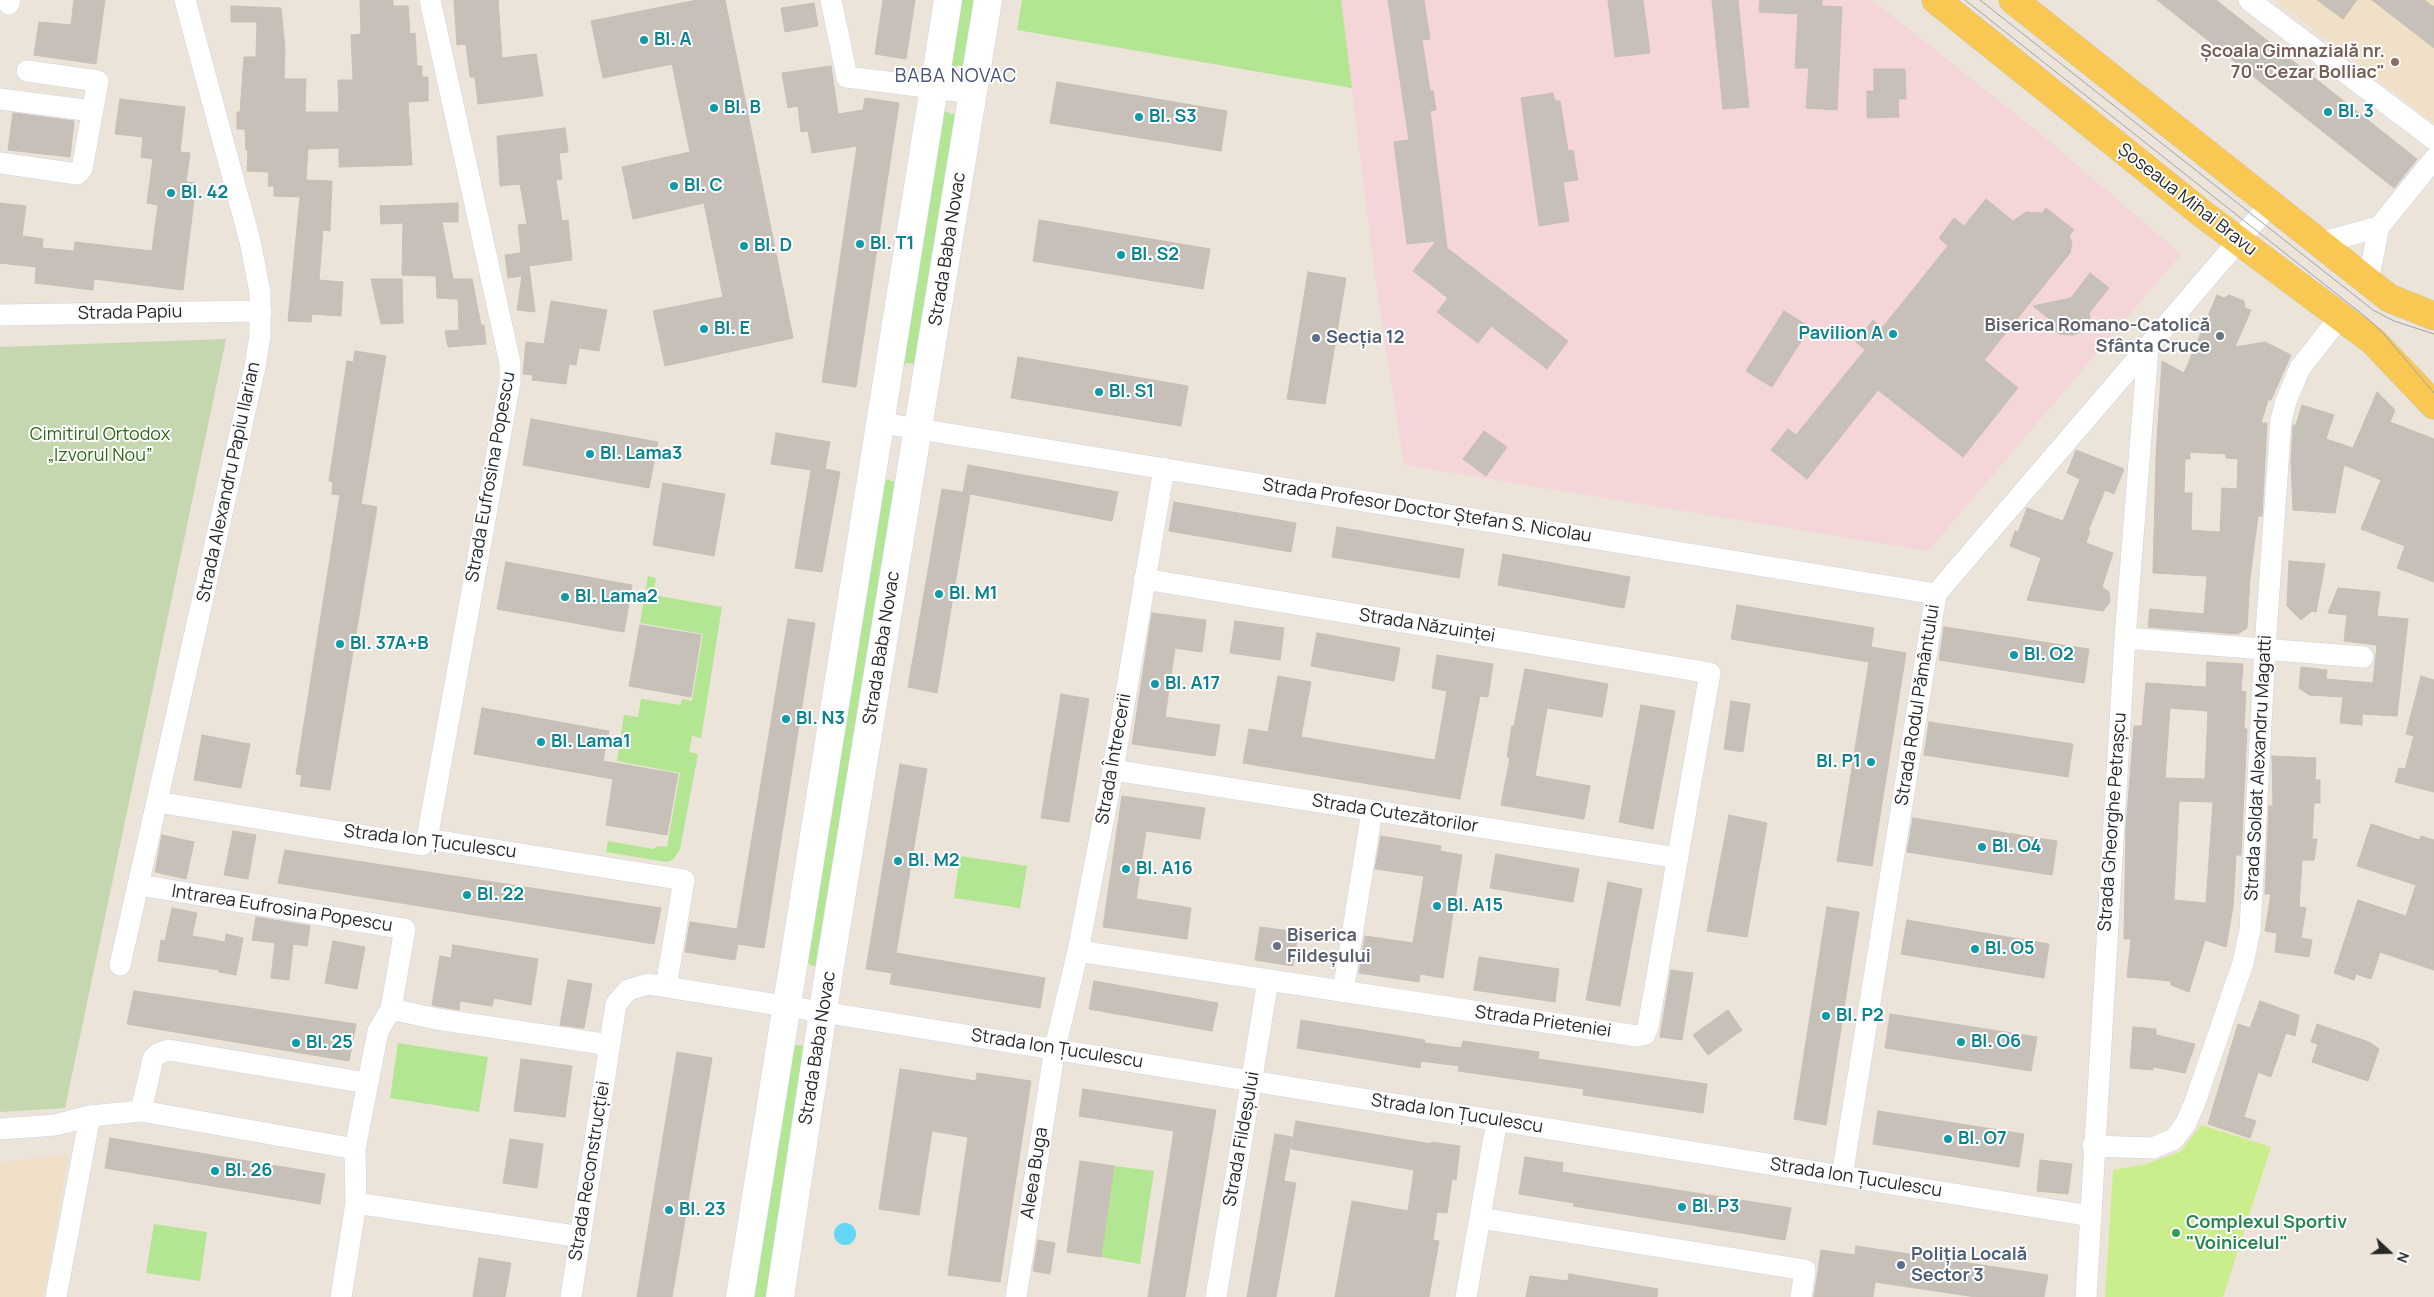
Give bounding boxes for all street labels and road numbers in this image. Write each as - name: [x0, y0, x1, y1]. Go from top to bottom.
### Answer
- street label: Șoseaua Mihai Bravu: [2113, 139, 2261, 261]
- street label: Strada Baba Novac: [925, 171, 971, 327]
- street label: Strada Papiu: [77, 301, 183, 325]
- street label: Strada Alexandru Papiu Ilarian: [193, 360, 265, 604]
- street label: Strada Eufrosina Popescu: [462, 370, 520, 584]
- street label: Strada Profesor Doctor Ștefan S. Nicolau: [1261, 474, 1593, 548]
- street label: Strada Baba Novac: [859, 570, 905, 726]
- street label: Strada Rodul Pământului: [1891, 603, 1945, 807]
- street label: Strada Năzuinței: [1357, 605, 1497, 647]
- street label: Strada Soldat Alexandru Magatti: [2241, 634, 2277, 902]
- street label: Strada Întrecerii: [1092, 692, 1136, 826]
- street label: Strada Gheorghe Petrașcu: [2095, 712, 2131, 932]
- street label: Strada Cutezătorilor: [1310, 790, 1480, 838]
- street label: Strada Ion Țuculescu: [342, 821, 518, 863]
- street label: Intrarea Eufrosina Popescu: [170, 881, 394, 937]
- street label: Strada Baba Novac: [795, 970, 841, 1126]
- street label: Strada Prieteniei: [1473, 1002, 1613, 1042]
- street label: Strada Ion Țuculescu: [969, 1025, 1145, 1073]
- street label: Strada Fildeșului: [1220, 1070, 1264, 1208]
- street label: Strada Reconstrucției: [565, 1080, 615, 1262]
- street label: Strada Ion Țuculescu: [1369, 1090, 1545, 1138]
- street label: Aleea Buga: [1017, 1126, 1053, 1220]
- street label: Strada Ion Țuculescu: [1768, 1154, 1944, 1202]

